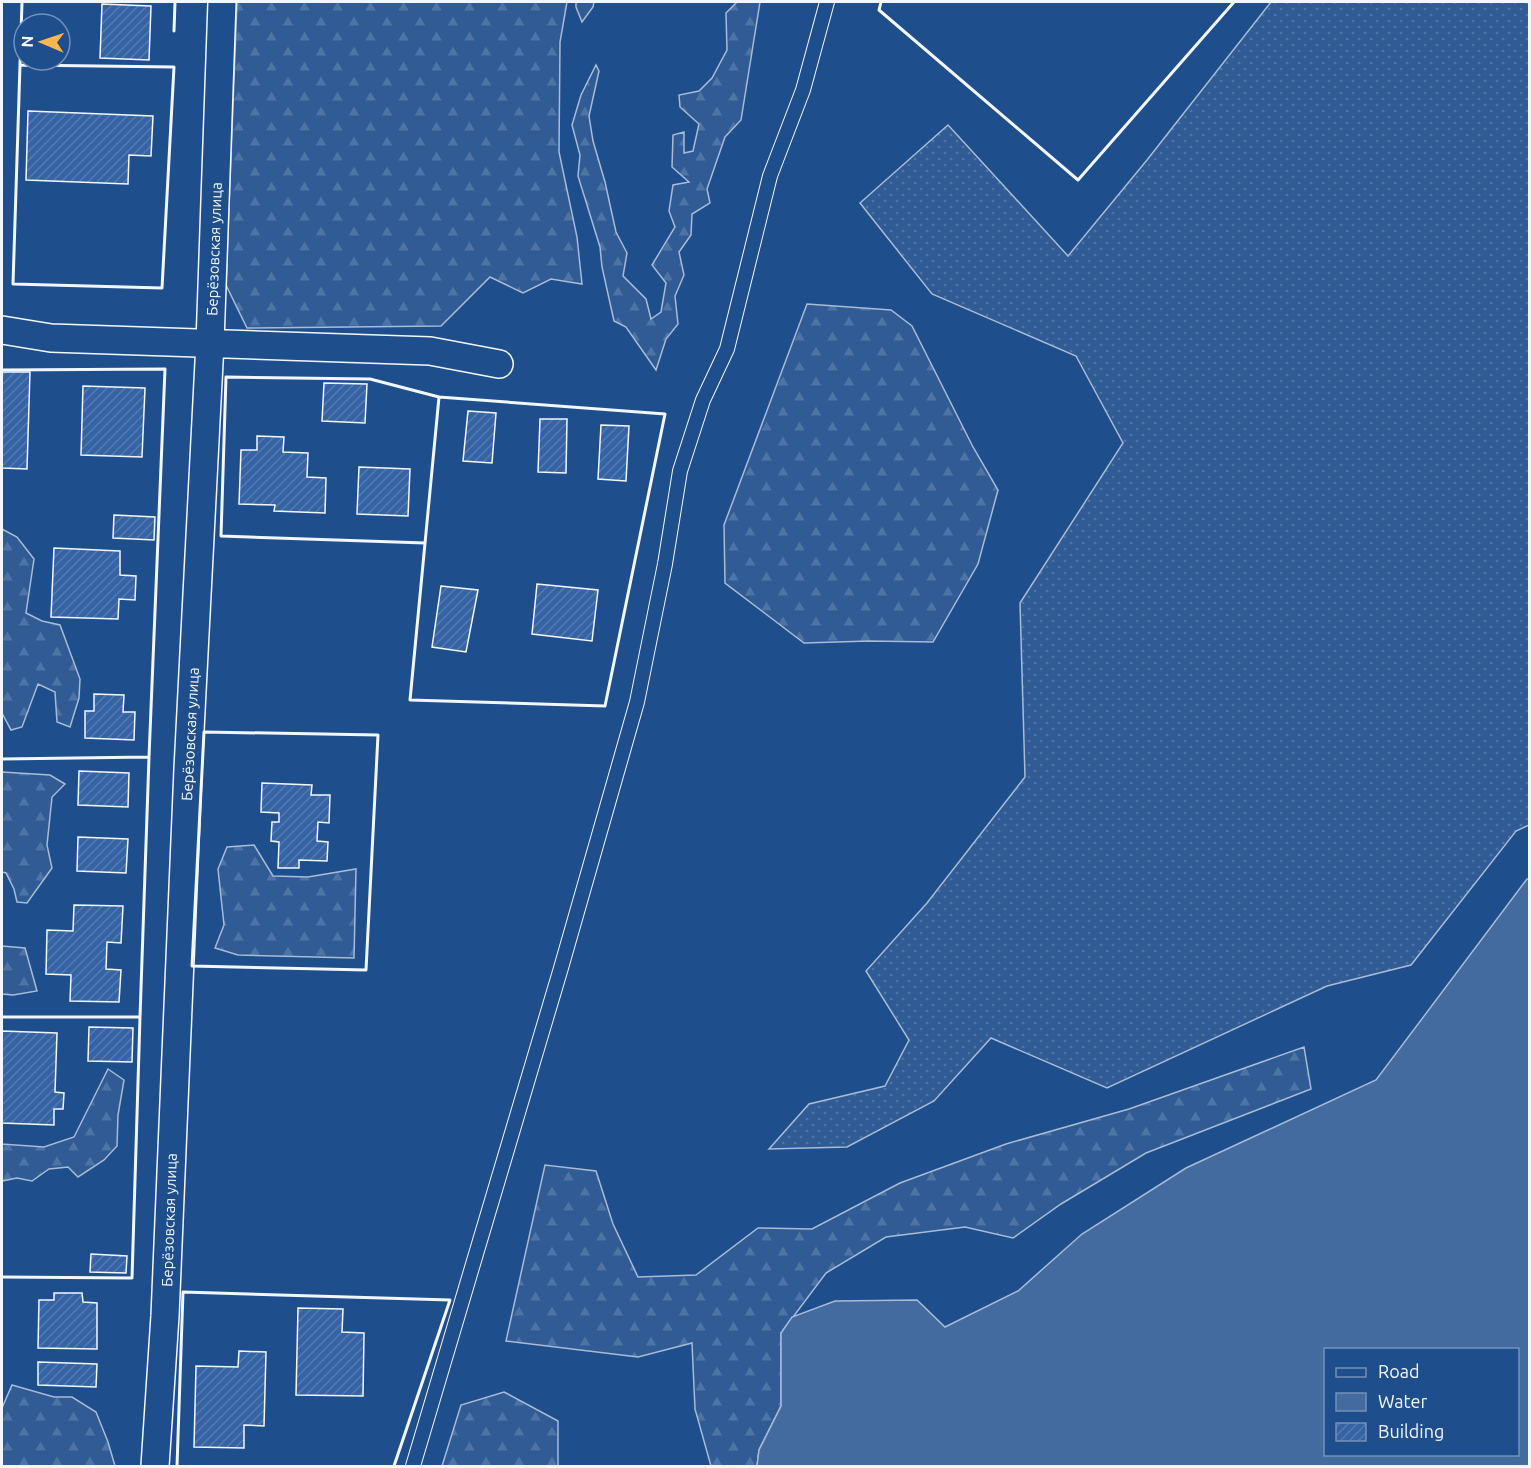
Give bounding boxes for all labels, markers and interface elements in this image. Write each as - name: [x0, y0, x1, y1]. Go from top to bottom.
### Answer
- north arrow: [12, 12, 72, 72]
- text: N: [18, 35, 36, 48]
- street label: Берёзовская улица: [203, 182, 225, 316]
- street label: Берёзовская улица: [178, 667, 202, 801]
- street label: Берёзовская улица: [158, 1153, 180, 1287]
- legend: [1324, 1348, 1519, 1456]
- text: Road: [1378, 1361, 1420, 1381]
- text: Water: [1378, 1391, 1428, 1411]
- text: Building: [1378, 1421, 1444, 1441]

